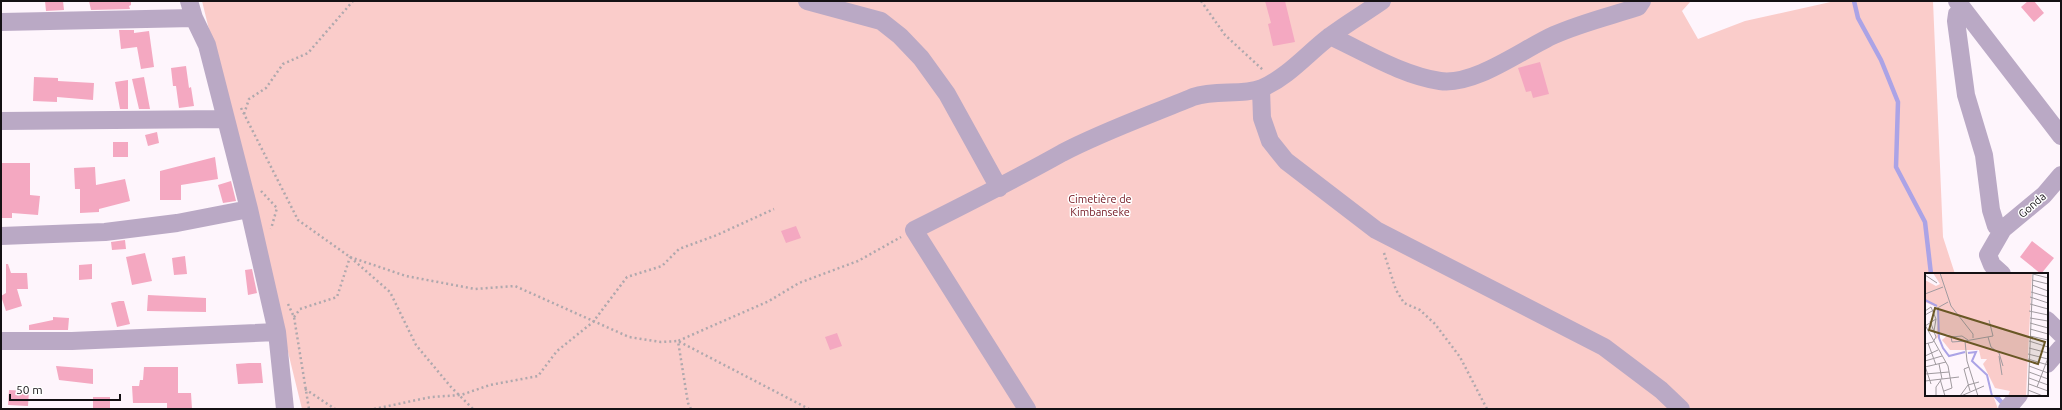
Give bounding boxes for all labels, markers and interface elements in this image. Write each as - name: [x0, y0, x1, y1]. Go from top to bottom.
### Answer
- street label: Gonda: [2016, 190, 2048, 220]
- park label: Cimetière de Kimbanseke: [1068, 193, 1132, 218]
- inset map: [1925, 273, 2048, 396]
- scale bar: [10, 376, 120, 402]
- text: 50 m: [16, 383, 43, 396]

